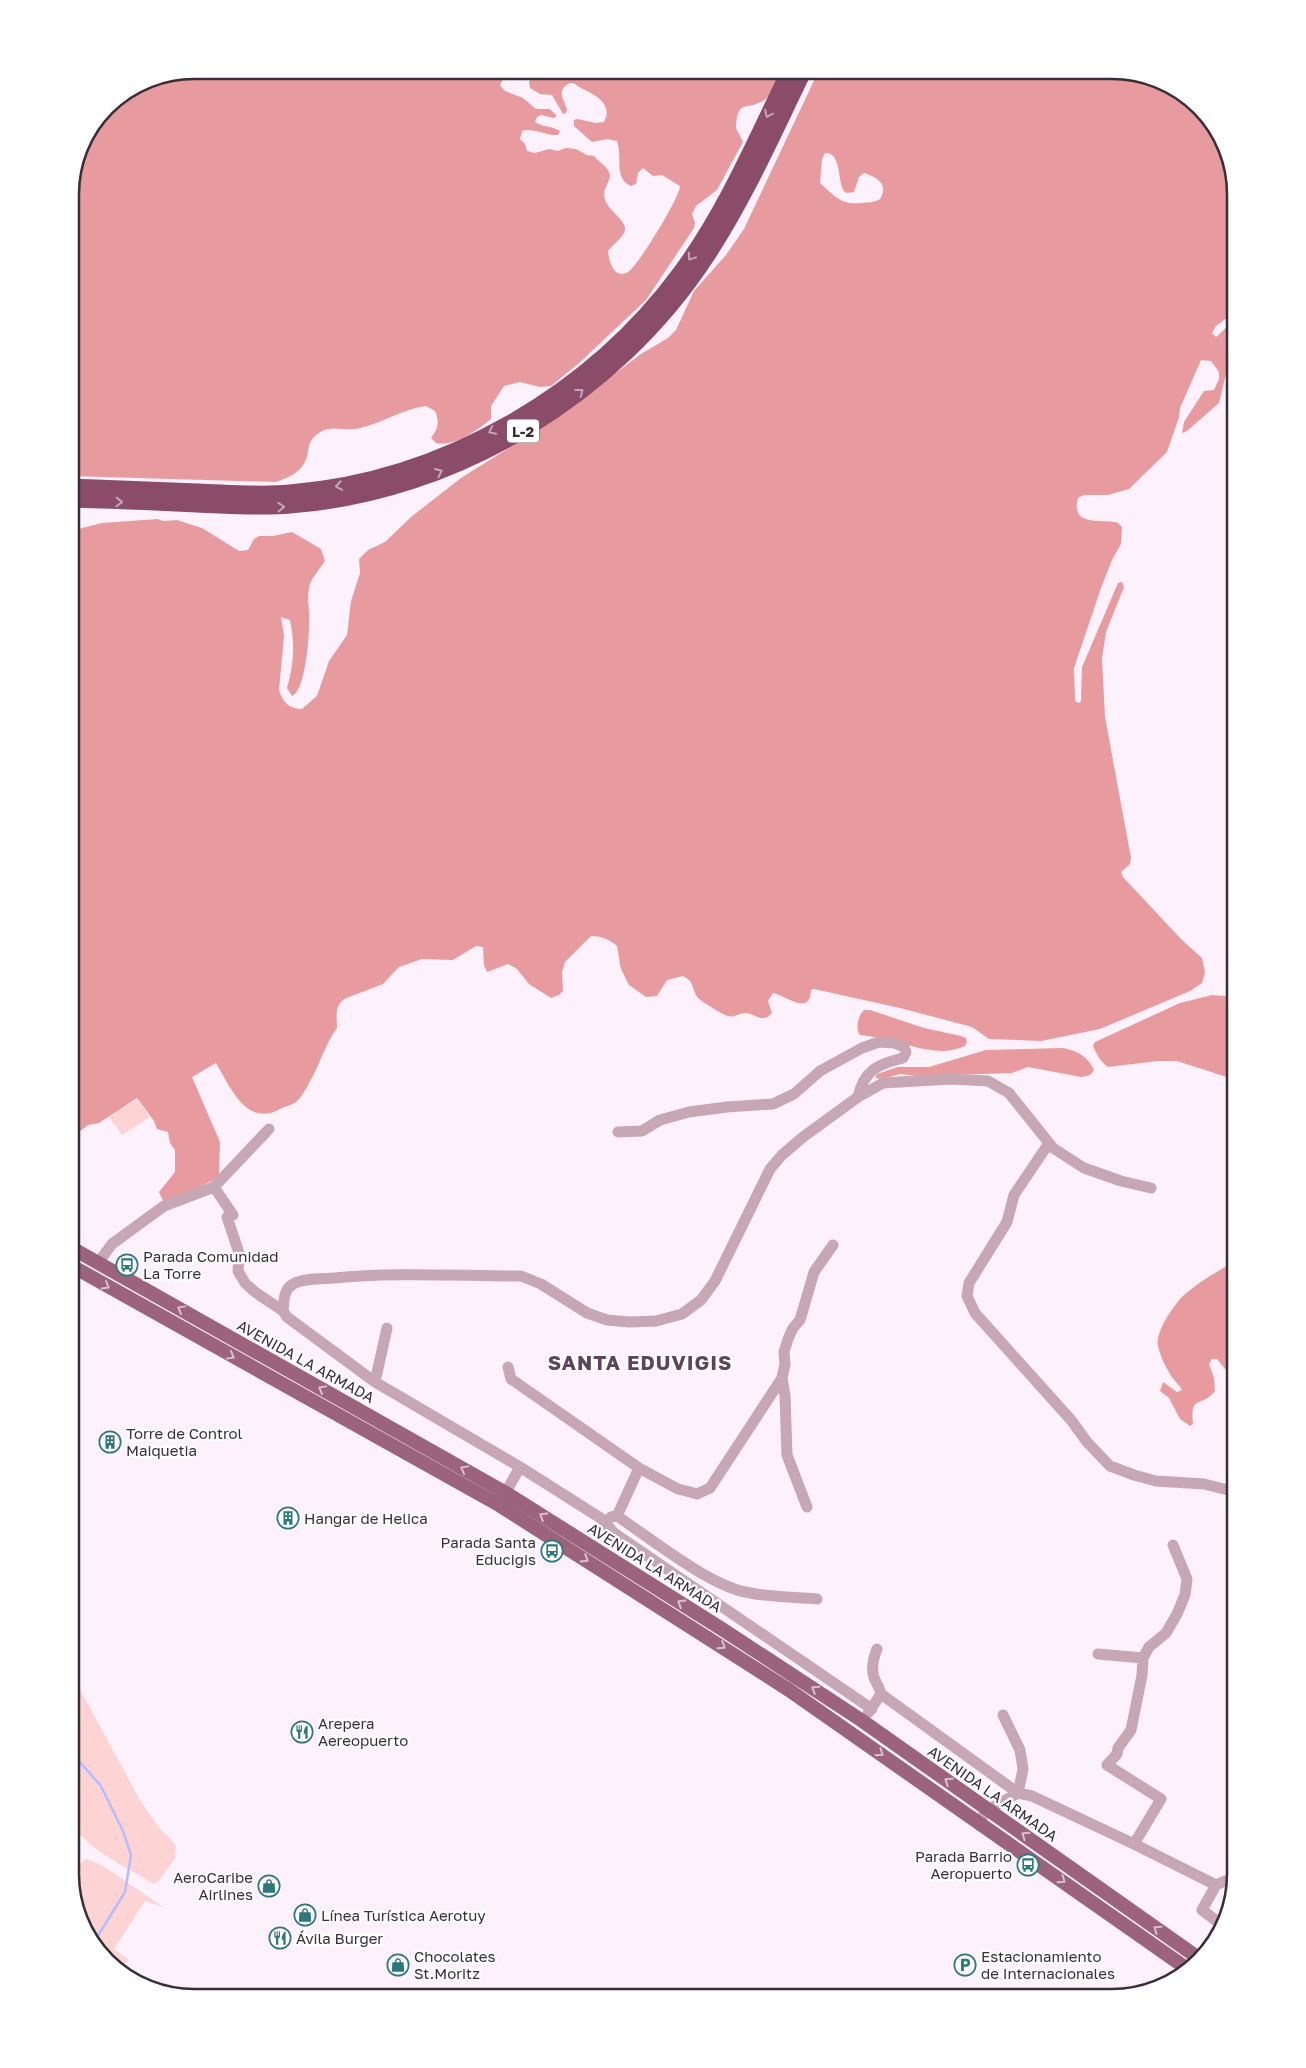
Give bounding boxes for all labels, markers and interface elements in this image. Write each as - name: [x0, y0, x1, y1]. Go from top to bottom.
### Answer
- one-way arrow: [764, 109, 774, 118]
- one-way arrow: [688, 251, 697, 260]
- one-way arrow: [574, 389, 583, 397]
- road number: L-2: [507, 420, 539, 442]
- one-way arrow: [488, 425, 497, 436]
- one-way arrow: [434, 467, 443, 478]
- one-way arrow: [335, 480, 344, 490]
- one-way arrow: [115, 496, 123, 507]
- one-way arrow: [278, 501, 286, 512]
- place label: Parada Comunidad La Torre: [143, 1247, 279, 1282]
- bus stop icon: Parada Comunidad La Torre: [115, 1253, 139, 1277]
- one-way arrow: [101, 1280, 110, 1290]
- one-way arrow: [177, 1305, 186, 1315]
- street label: AVENIDA LA ARMADA: [234, 1316, 378, 1406]
- one-way arrow: [226, 1349, 235, 1359]
- district label: SANTA EDUVIGIS: [548, 1350, 732, 1374]
- one-way arrow: [318, 1385, 327, 1395]
- place label: Torre de Control Maiquetia: [126, 1424, 243, 1459]
- building icon: Torre de Control Maiquetia: [98, 1430, 122, 1454]
- one-way arrow: [460, 1465, 469, 1475]
- building icon: Hangar de Helica: [276, 1506, 300, 1530]
- place label: Hangar de Helica: [304, 1509, 428, 1527]
- one-way arrow: [540, 1513, 549, 1522]
- street label: AVENIDA LA ARMADA: [585, 1518, 725, 1616]
- place label: Parada Santa Educigis: [441, 1533, 536, 1568]
- bus stop icon: Parada Santa Educigis: [540, 1539, 564, 1563]
- one-way arrow: [579, 1553, 588, 1563]
- one-way arrow: [677, 1599, 686, 1609]
- one-way arrow: [717, 1640, 726, 1650]
- one-way arrow: [811, 1686, 820, 1695]
- place label: Arepera Aereopuerto: [318, 1714, 408, 1749]
- restaurant icon: Arepera Aereopuerto: [290, 1720, 314, 1744]
- street label: AVENIDA LA ARMADA: [925, 1741, 1061, 1845]
- one-way arrow: [875, 1747, 884, 1756]
- one-way arrow: [945, 1778, 954, 1787]
- one-way arrow: [1021, 1832, 1030, 1841]
- place label: Parada Barrio Aeropuerto: [915, 1847, 1012, 1882]
- bus stop icon: Parada Barrio Aeropuerto: [1016, 1853, 1040, 1877]
- place label: AeroCaribe Airlines: [173, 1868, 253, 1903]
- shop icon: AeroCaribe Airlines: [257, 1874, 281, 1898]
- one-way arrow: [1056, 1874, 1066, 1883]
- shop icon: Línea Turística Aerotuy: [293, 1903, 317, 1927]
- place label: Línea Turística Aerotuy: [321, 1906, 486, 1924]
- restaurant icon: Ávila Burger: [268, 1926, 292, 1950]
- one-way arrow: [1153, 1926, 1163, 1935]
- place label: Ávila Burger: [296, 1929, 383, 1947]
- place label: Chocolates St.Moritz: [414, 1947, 495, 1982]
- place label: Estacionamiento de Internacionales: [981, 1947, 1115, 1982]
- shop icon: Chocolates St.Moritz: [386, 1953, 410, 1977]
- parking icon: Estacionamiento de Internacionales: [953, 1953, 977, 1977]

